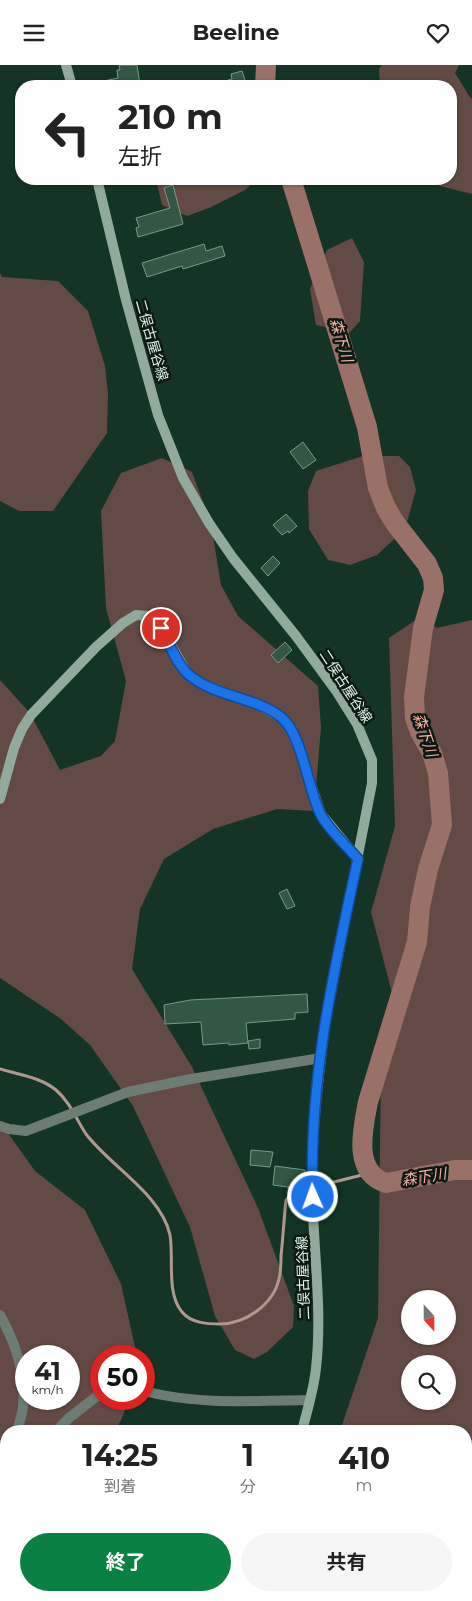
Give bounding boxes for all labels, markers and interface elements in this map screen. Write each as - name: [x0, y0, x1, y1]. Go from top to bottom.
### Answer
- icon: menu: [20, 19, 48, 47]
- text: Beeline: [192, 19, 280, 46]
- icon: heart: [424, 19, 452, 47]
- text: 210 m: [118, 95, 223, 138]
- icon: left: [35, 100, 100, 165]
- text: 左折: [118, 143, 162, 170]
- street label: 二俣古屋谷線: [132, 297, 172, 383]
- water label: 森下川: [326, 316, 358, 366]
- pin: [140, 607, 182, 649]
- icon: arrive: [147, 614, 175, 642]
- street label: 二俣古屋谷線: [316, 646, 376, 726]
- water label: 森下川: [409, 710, 442, 761]
- water label: 森下川: [400, 1163, 450, 1189]
- position arrow: [286, 1170, 338, 1222]
- street label: 二俣古屋谷線: [293, 1236, 313, 1320]
- north arrow: [401, 1290, 456, 1345]
- map controls: [401, 1290, 456, 1410]
- speed limit sign: 50: [90, 1345, 155, 1410]
- button: search: [401, 1355, 456, 1410]
- text: 41: [34, 1356, 61, 1386]
- text: km/h: [31, 1382, 64, 1397]
- text: 14:25: [82, 1437, 158, 1474]
- text: 1: [242, 1437, 254, 1474]
- text: 410: [338, 1440, 390, 1477]
- text: m: [356, 1476, 372, 1495]
- text: 到着: [104, 1477, 136, 1496]
- text: 分: [240, 1477, 256, 1496]
- button: 終了: [20, 1533, 231, 1591]
- button: 共有: [241, 1533, 452, 1591]

